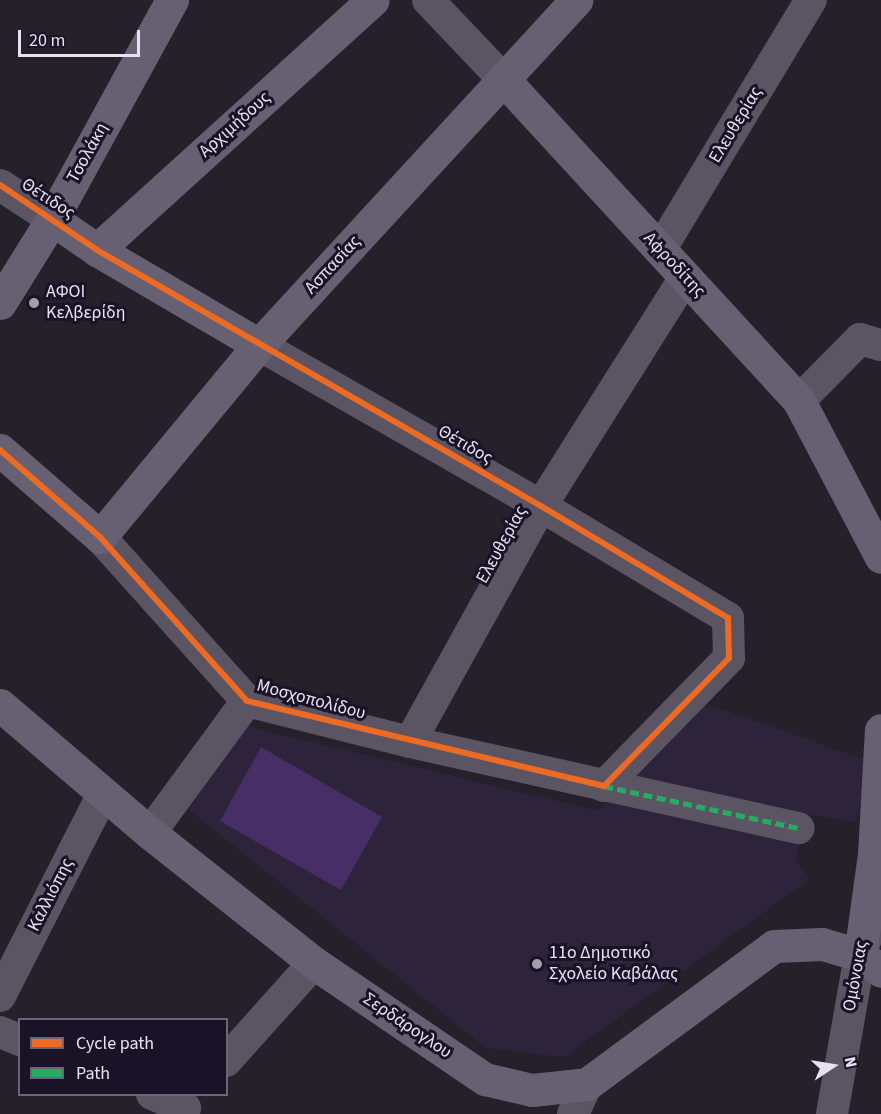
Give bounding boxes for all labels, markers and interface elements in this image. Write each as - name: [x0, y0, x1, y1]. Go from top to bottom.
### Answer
- scale bar: [21, 18, 142, 56]
- text: 20 m: [29, 28, 65, 53]
- street label: Ελευθερίας: [705, 83, 767, 167]
- street label: Αρχιμήδους: [195, 87, 275, 163]
- street label: Τσολάκη: [63, 119, 113, 187]
- street label: Θέτιδος: [17, 174, 79, 224]
- street label: Αφροδίτης: [638, 228, 710, 302]
- street label: Ασπασίας: [300, 231, 366, 299]
- place label: ΑΦΟΙ Κελβερίδη: [46, 282, 125, 324]
- marker: ΑΦΟΙ Κελβερίδη: [27, 296, 41, 310]
- street label: Θέτιδος: [434, 421, 496, 469]
- street label: Ελευθερίας: [472, 503, 532, 587]
- street label: Μοσχοπολίδου: [254, 675, 368, 725]
- street label: Καλλιόπης: [23, 855, 79, 935]
- street label: Ομόνοιας: [839, 939, 873, 1013]
- place label: 11ο Δημοτικό Σχολείο Καβάλας: [549, 943, 678, 986]
- marker: 11ο Δημοτικό Σχολείο Καβάλας: [530, 957, 544, 971]
- street label: Σερδάρογλου: [359, 988, 455, 1064]
- legend: [18, 1018, 228, 1096]
- text: Cycle path: [76, 1031, 154, 1056]
- north arrow: [803, 1036, 863, 1096]
- text: N: [839, 1055, 862, 1070]
- text: Path: [76, 1061, 110, 1086]

